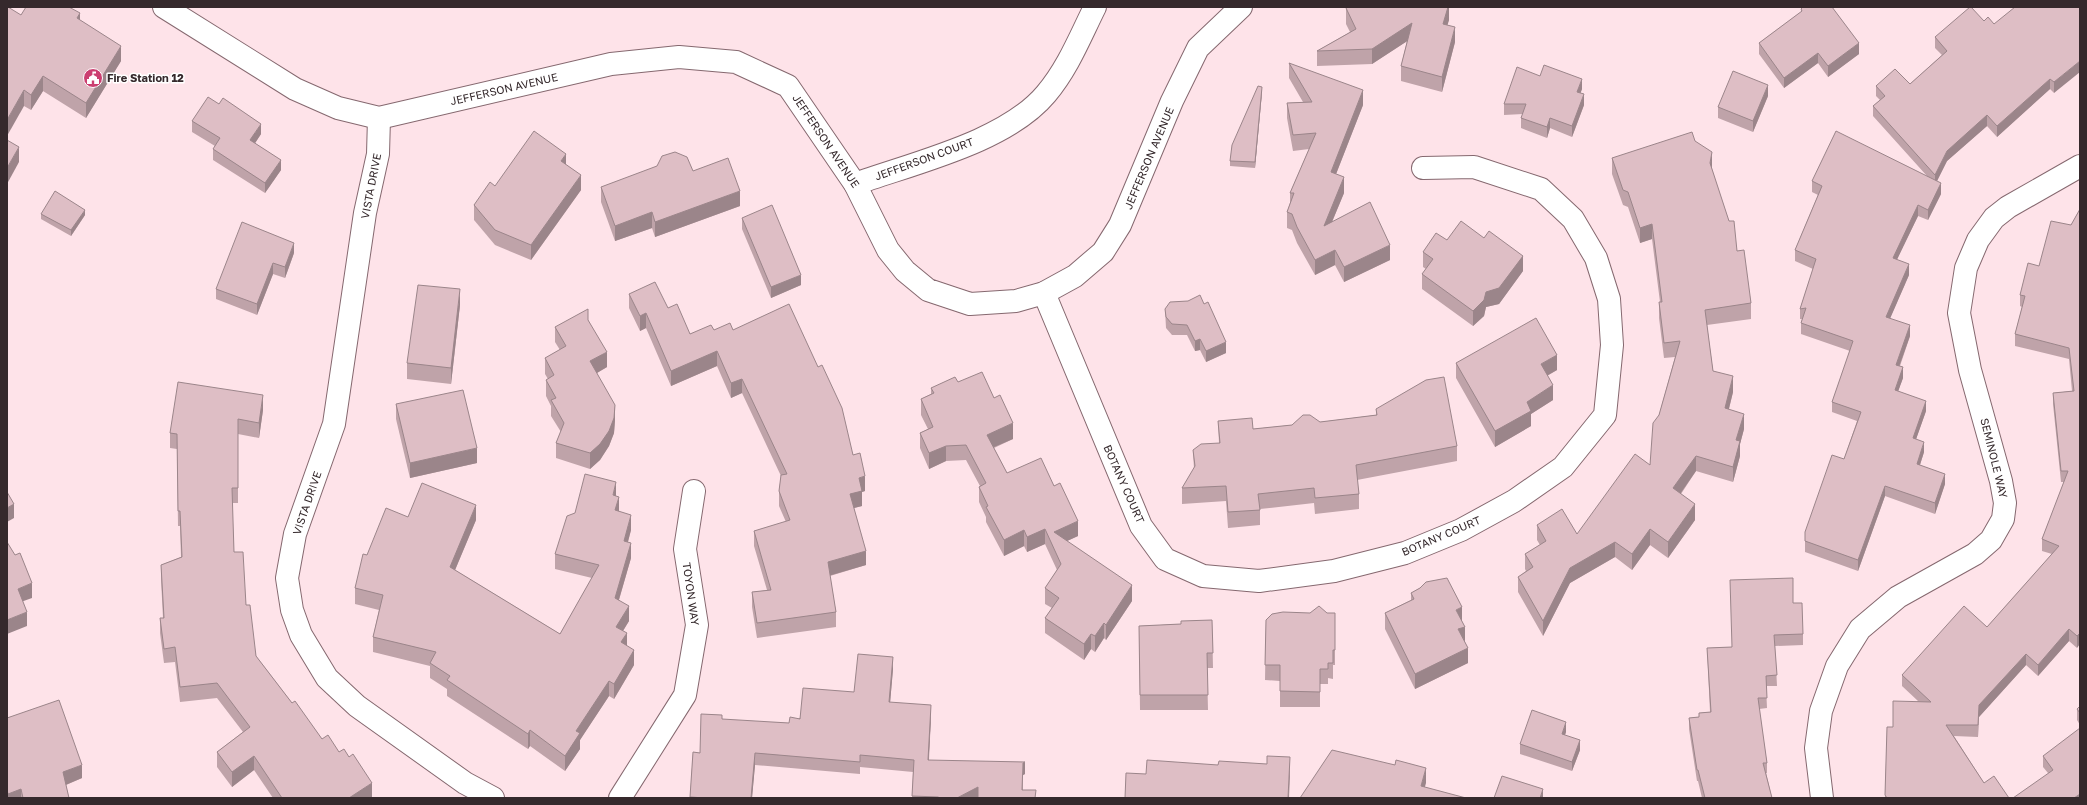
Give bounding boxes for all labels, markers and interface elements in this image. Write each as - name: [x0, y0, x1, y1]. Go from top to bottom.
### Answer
- public building icon: Fire Station 12: [82, 67, 104, 89]
- street label: JEFFERSON AVENUE: [449, 70, 559, 107]
- place label: Fire Station 12: [107, 71, 184, 84]
- street label: JEFFERSON AVENUE: [790, 92, 863, 190]
- street label: JEFFERSON AVENUE: [1121, 104, 1176, 211]
- street label: JEFFERSON COURT: [873, 135, 975, 182]
- street label: VISTA DRIVE: [358, 152, 383, 220]
- street label: SEMINOLE WAY: [1978, 416, 2011, 499]
- street label: BOTANY COURT: [1101, 443, 1148, 525]
- street label: VISTA DRIVE: [290, 469, 324, 536]
- street label: BOTANY COURT: [1399, 513, 1482, 558]
- street label: TOYON WAY: [681, 562, 702, 626]

